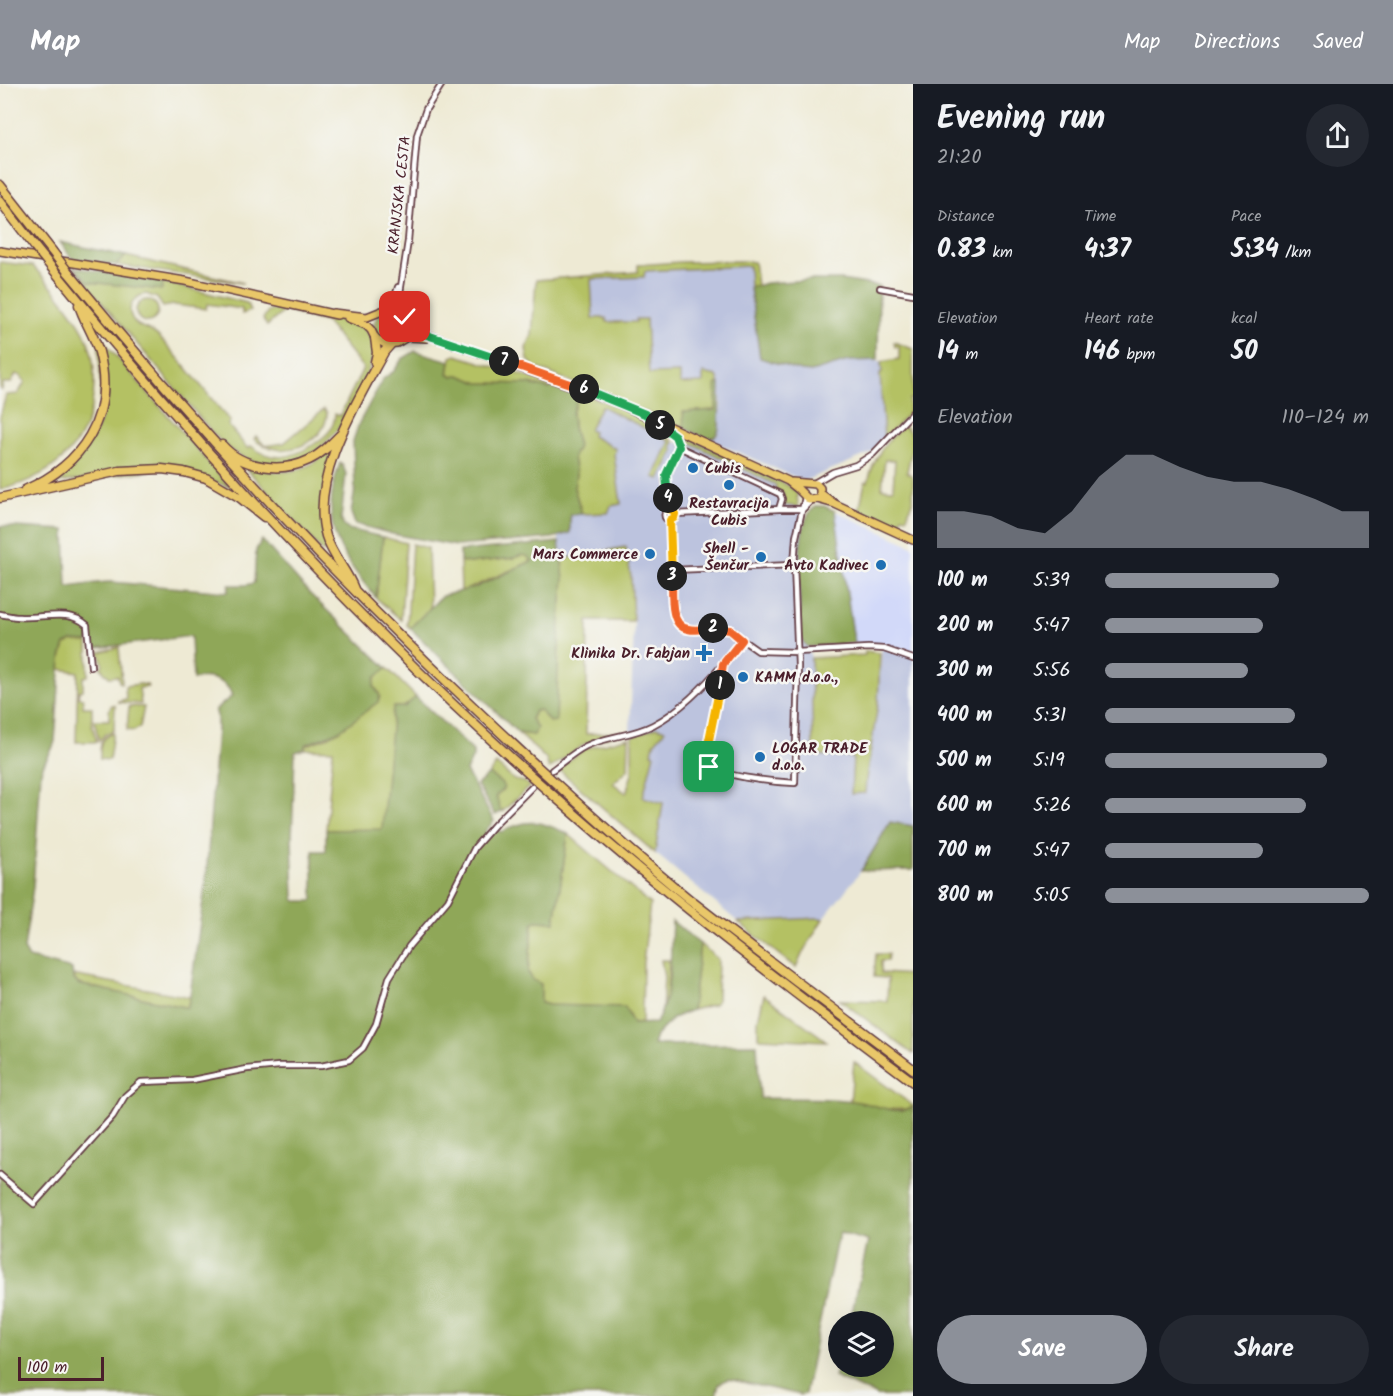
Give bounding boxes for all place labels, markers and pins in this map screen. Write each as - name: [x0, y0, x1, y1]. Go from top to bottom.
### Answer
- pin: [379, 291, 430, 342]
- pin: 7: [489, 346, 519, 376]
- pin: 6: [569, 374, 599, 404]
- pin: 5: [645, 410, 675, 440]
- place label: Cubis: [705, 457, 741, 481]
- marker: Cubis: [686, 461, 700, 475]
- marker: Restavracija Cubis: [722, 478, 736, 492]
- pin: 4: [653, 483, 683, 513]
- place label: Restavracija Cubis: [689, 492, 769, 533]
- place label: Shell - Šenčur: [703, 537, 750, 578]
- place label: Mars Commerce: [533, 543, 639, 567]
- marker: Mars Commerce: [643, 547, 657, 561]
- marker: Shell - Šenčur: [754, 550, 768, 564]
- place label: Avto Kadivec: [784, 554, 869, 578]
- marker: Avto Kadivec: [874, 558, 888, 572]
- pin: 3: [657, 561, 687, 591]
- pin: 2: [698, 613, 728, 643]
- place label: Klinika Dr. Fabjan: [571, 642, 690, 666]
- marker: Klinika Dr. Fabjan: [695, 644, 713, 662]
- place label: KAMM d.o.o.,: [755, 666, 838, 690]
- pin: 1: [705, 670, 735, 700]
- marker: KAMM d.o.o.,: [736, 670, 750, 684]
- place label: LOGAR TRADE d.o.o.: [772, 737, 868, 778]
- pin: [683, 741, 734, 792]
- marker: LOGAR TRADE d.o.o.: [753, 750, 767, 764]

